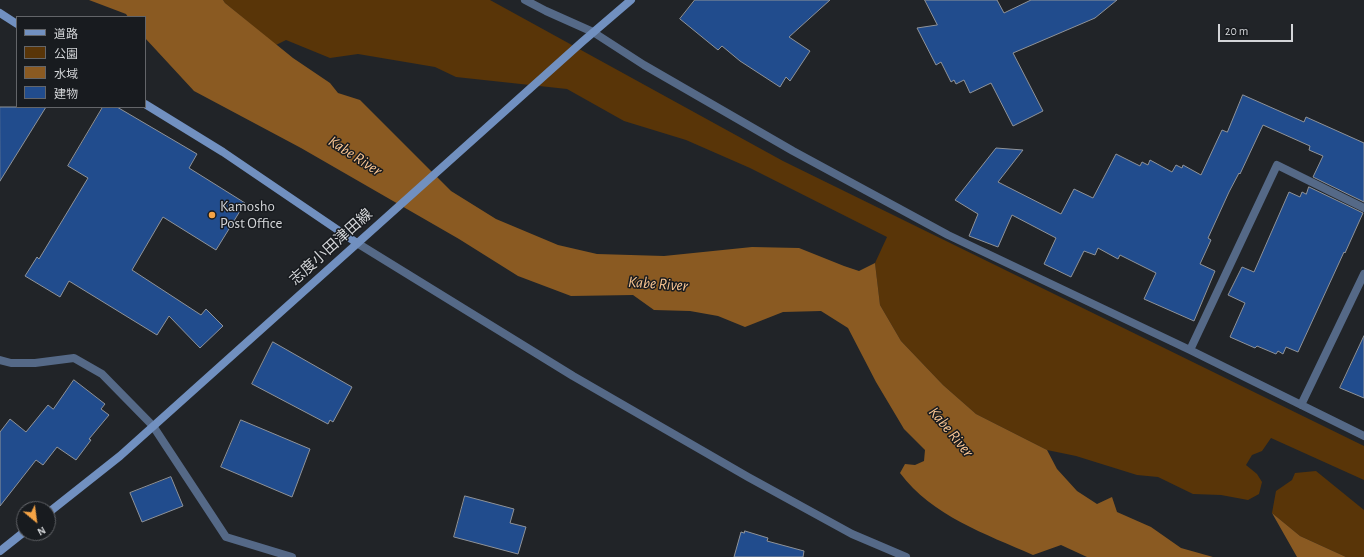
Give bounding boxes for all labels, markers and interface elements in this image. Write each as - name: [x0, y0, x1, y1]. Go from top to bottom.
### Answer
- legend: [16, 16, 146, 108]
- scale bar: [1220, 16, 1295, 42]
- text: 20 m: [1225, 25, 1248, 37]
- text: 道路: [54, 28, 78, 40]
- text: 公園: [54, 48, 78, 60]
- text: 水域: [54, 68, 78, 80]
- text: 建物: [54, 88, 78, 100]
- water label: Kabe River: [325, 132, 385, 180]
- place label: Kamosho Post Office: [220, 197, 282, 232]
- street label: 志度小田津田線: [286, 205, 376, 289]
- marker: Kamosho Post Office: [207, 210, 217, 220]
- water label: Kabe River: [627, 272, 689, 296]
- water label: Kabe River: [924, 403, 978, 461]
- north arrow: [16, 501, 56, 541]
- text: N: [36, 524, 48, 538]

